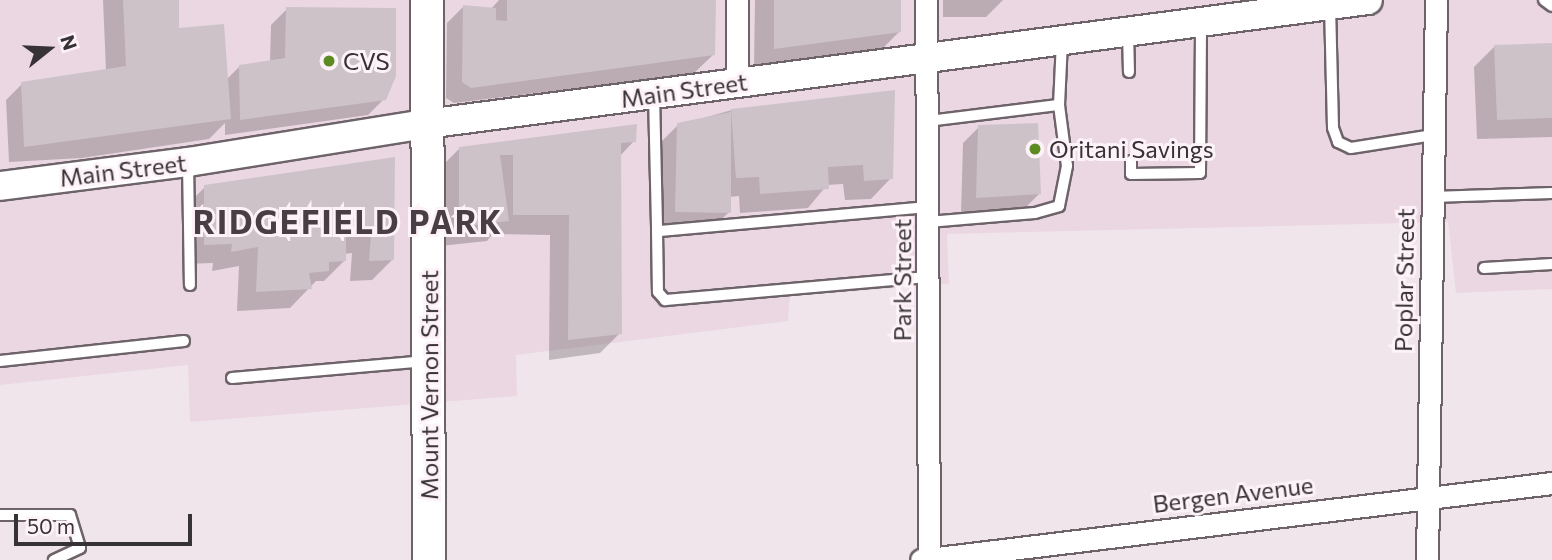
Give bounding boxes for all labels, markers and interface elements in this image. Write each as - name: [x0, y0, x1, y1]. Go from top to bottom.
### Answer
- north arrow: [14, 14, 84, 84]
- text: N: [56, 32, 83, 53]
- place label: CVS: [343, 47, 390, 75]
- marker: CVS: [321, 53, 337, 69]
- street label: Main Street: [619, 67, 749, 113]
- place label: Oritani Savings: [1049, 135, 1214, 163]
- marker: Oritani Savings: [1027, 141, 1043, 157]
- street label: Main Street: [58, 148, 188, 192]
- district label: RIDGEFIELD PARK: [195, 202, 501, 240]
- street label: Poplar Street: [1388, 208, 1420, 352]
- street label: Park Street: [888, 219, 916, 341]
- street label: Mount Vernon Street: [415, 270, 443, 500]
- street label: Bergen Avenue: [1151, 470, 1315, 518]
- scale bar: [18, 500, 196, 544]
- text: 50 m: [27, 513, 75, 538]

